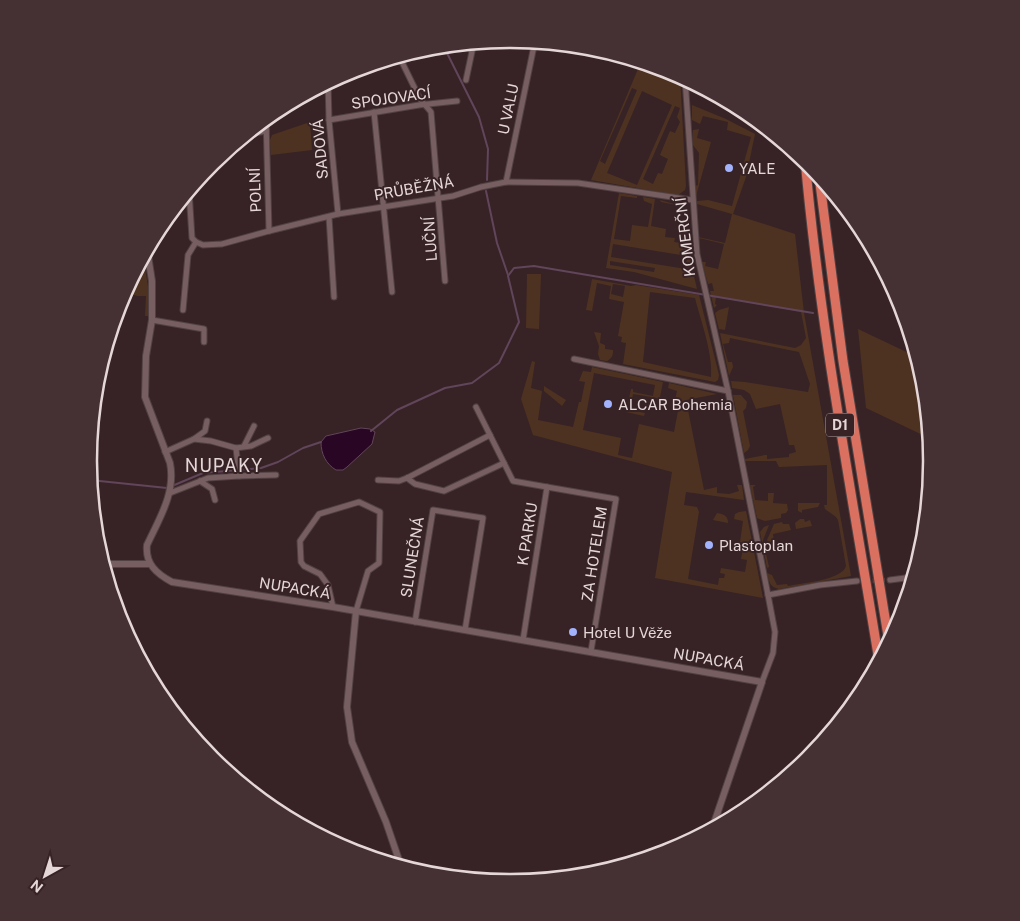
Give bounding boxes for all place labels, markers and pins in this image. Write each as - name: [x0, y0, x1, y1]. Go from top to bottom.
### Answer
- place label: YALE: [739, 160, 776, 177]
- marker: YALE: [723, 162, 735, 174]
- place label: ALCAR Bohemia: [618, 396, 732, 413]
- marker: ALCAR Bohemia: [602, 398, 614, 410]
- place label: Plastoplan: [719, 537, 793, 554]
- marker: Plastoplan: [703, 539, 715, 551]
- place label: Hotel U Věže: [583, 624, 672, 641]
- marker: Hotel U Věže: [567, 626, 579, 638]

